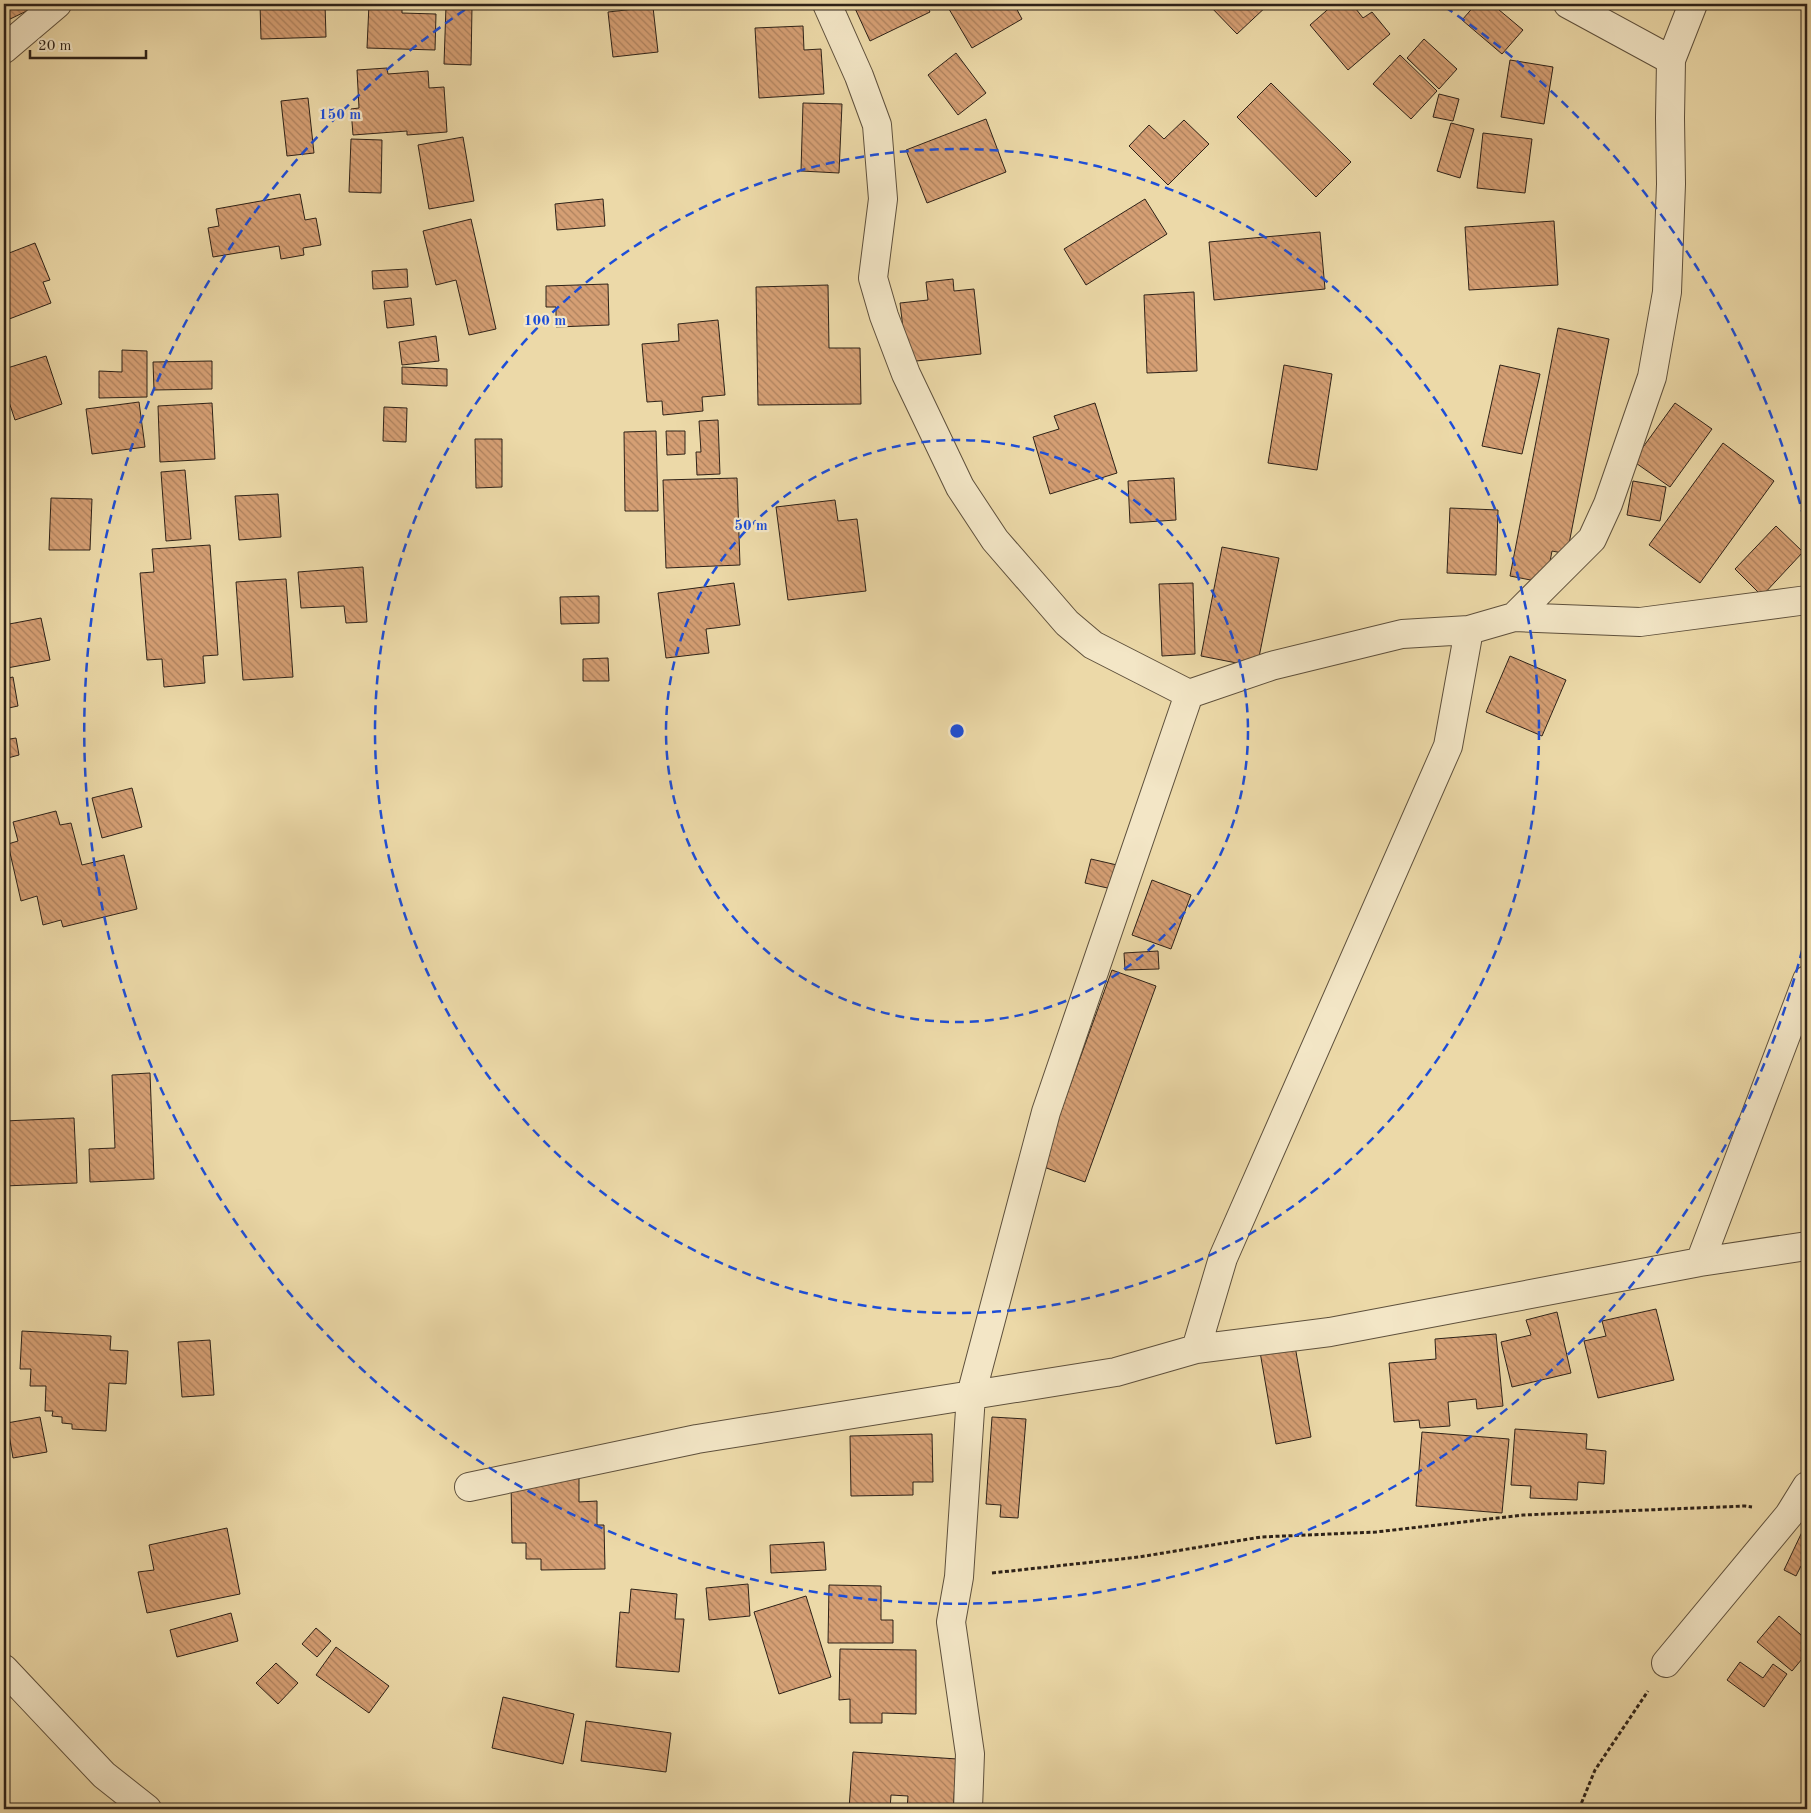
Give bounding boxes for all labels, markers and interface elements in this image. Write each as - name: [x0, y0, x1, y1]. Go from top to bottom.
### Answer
- scale bar: [30, 28, 146, 60]
- text: 20 m: [38, 39, 72, 54]
- text: 150 m: [319, 108, 361, 123]
- text: 100 m: [524, 314, 566, 329]
- text: 50 m: [734, 519, 768, 534]
- centre of rings: [948, 722, 966, 740]

